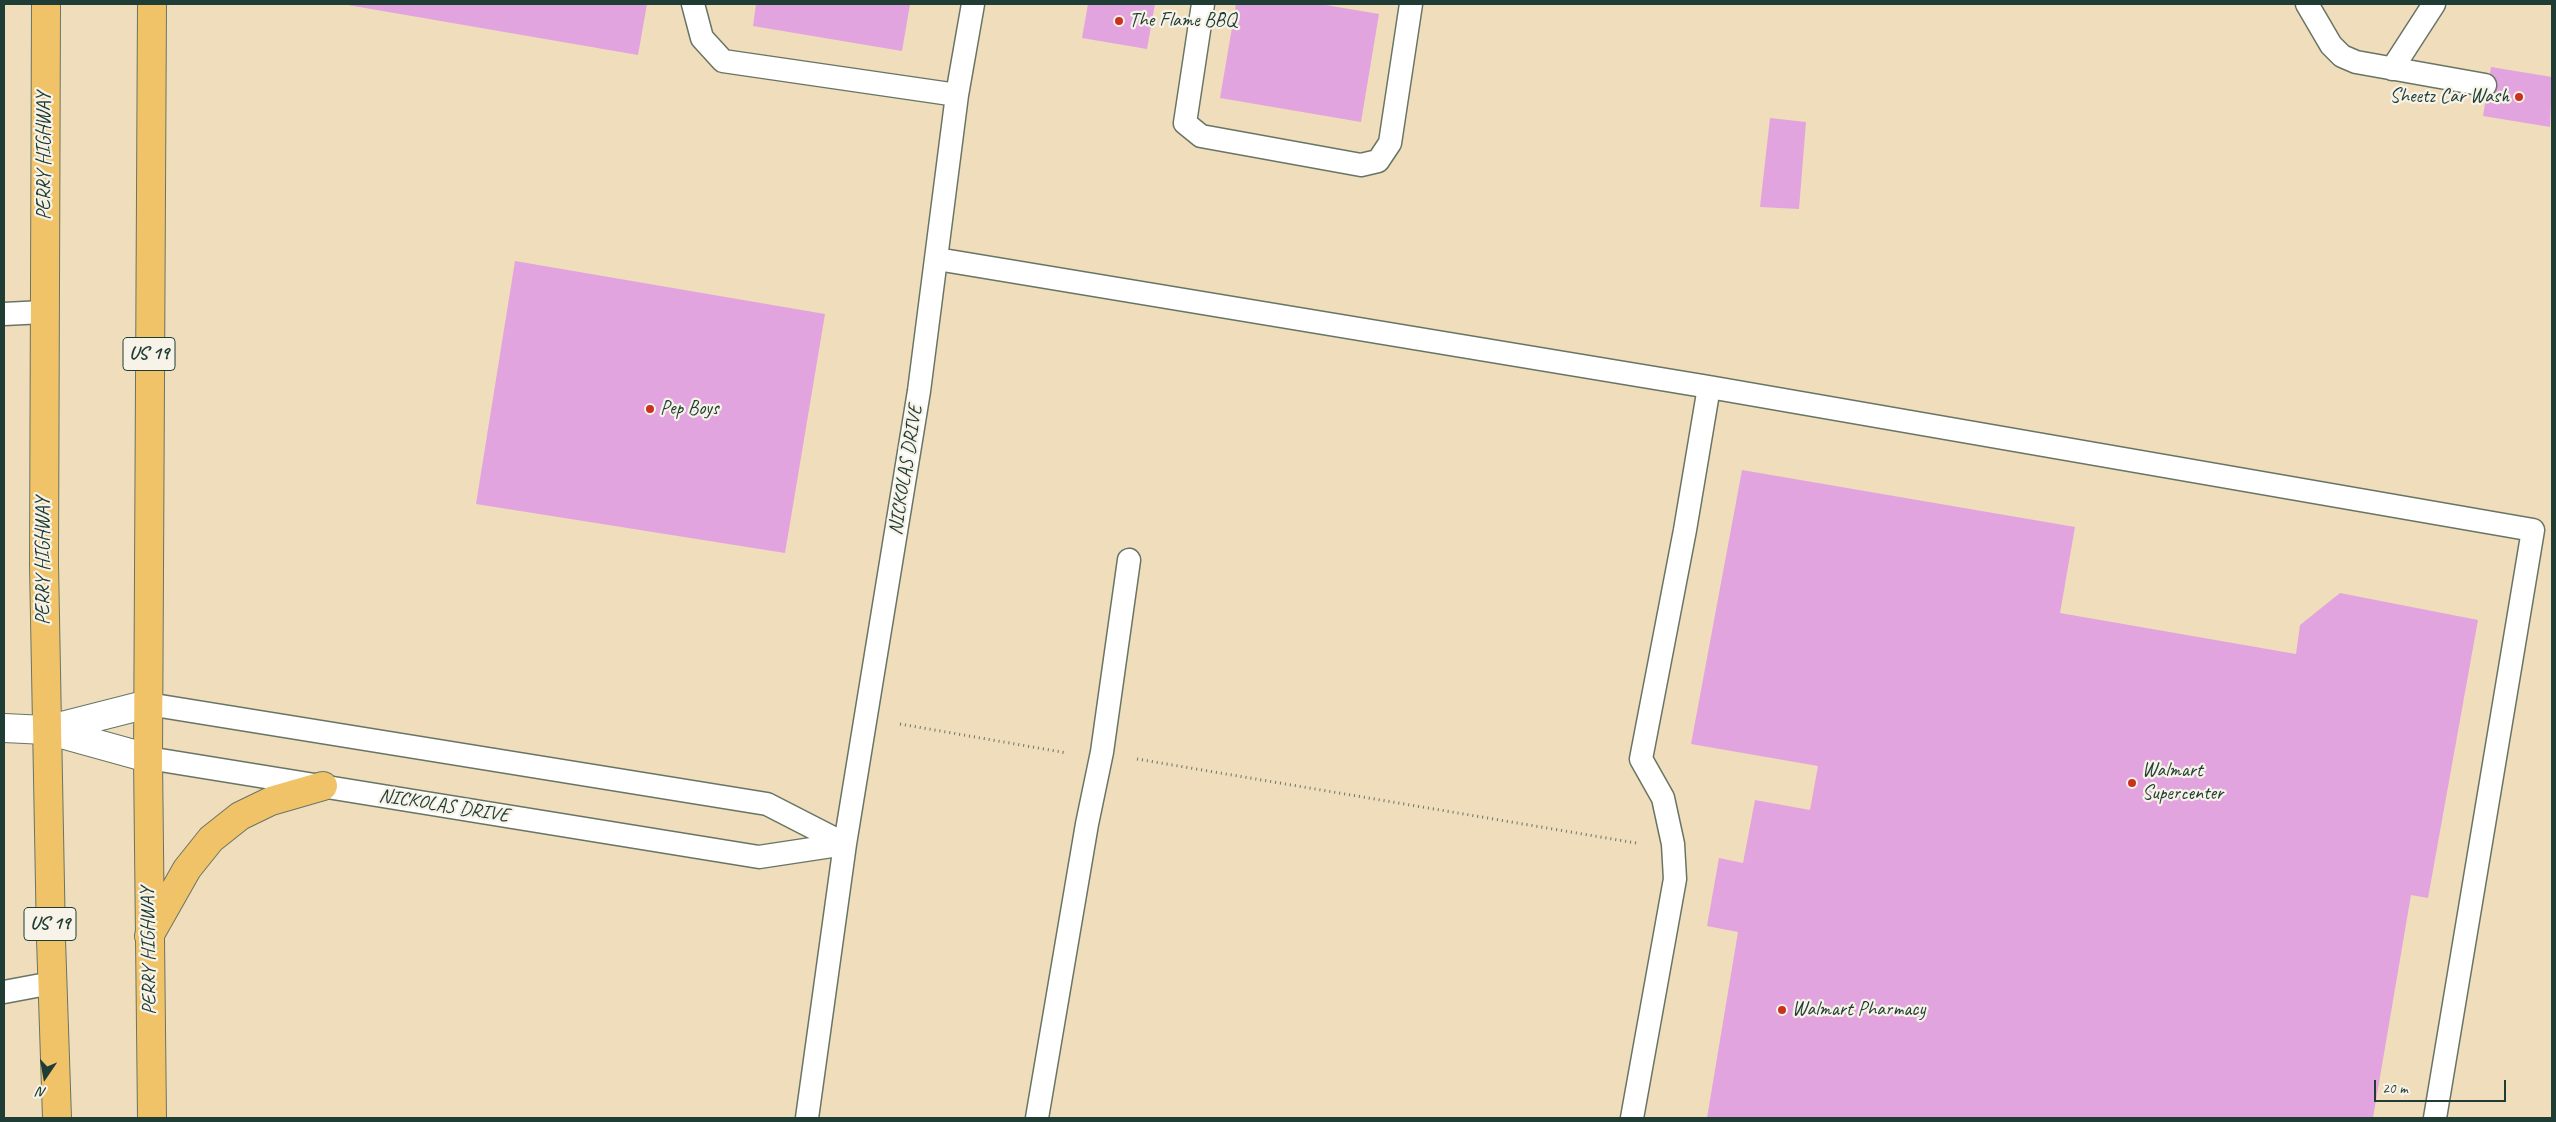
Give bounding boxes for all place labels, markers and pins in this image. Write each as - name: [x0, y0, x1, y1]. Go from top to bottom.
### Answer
- place label: The Flame BBQ: [1129, 9, 1236, 33]
- marker: The Flame BBQ: [1113, 15, 1125, 27]
- place label: Sheetz Car Wash: [2390, 85, 2509, 109]
- marker: Sheetz Car Wash: [2513, 91, 2525, 103]
- place label: Pep Boys: [660, 397, 719, 421]
- marker: Pep Boys: [644, 403, 656, 415]
- place label: Walmart Supercenter: [2142, 759, 2223, 806]
- marker: Walmart Supercenter: [2126, 777, 2138, 789]
- place label: Walmart Pharmacy: [1792, 998, 1925, 1022]
- marker: Walmart Pharmacy: [1776, 1004, 1788, 1016]

